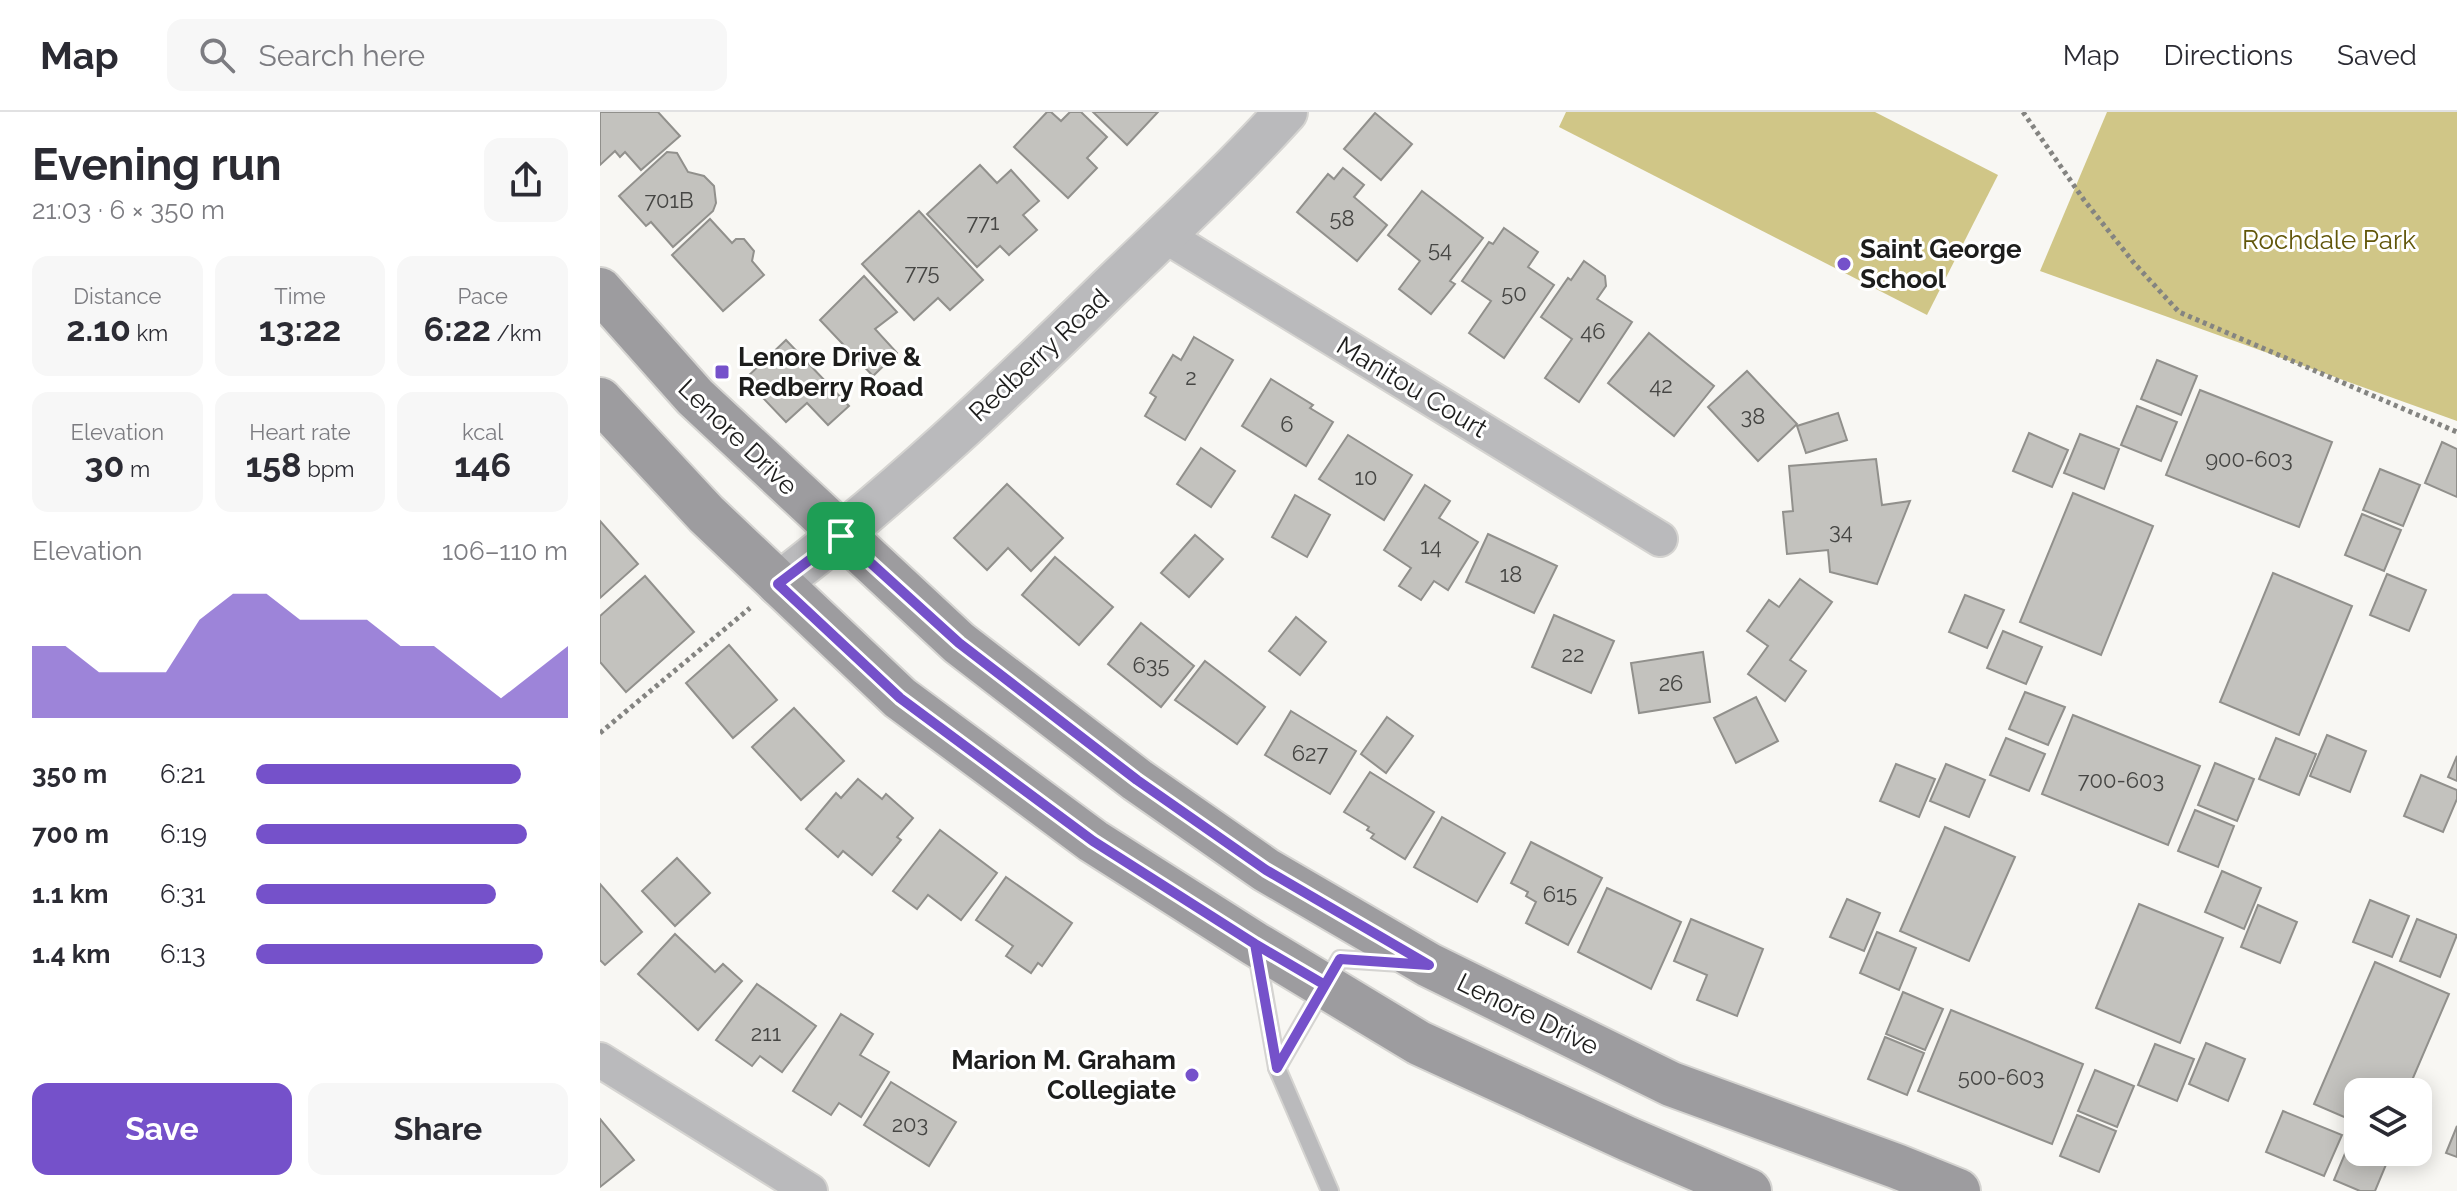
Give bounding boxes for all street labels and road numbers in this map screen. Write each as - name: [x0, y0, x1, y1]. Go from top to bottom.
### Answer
- street label: Redberry Road: [963, 283, 1115, 427]
- street label: Manitou Court: [1331, 330, 1493, 444]
- street label: Lenore Drive: [672, 373, 804, 501]
- street label: Lenore Drive: [1452, 967, 1604, 1061]

